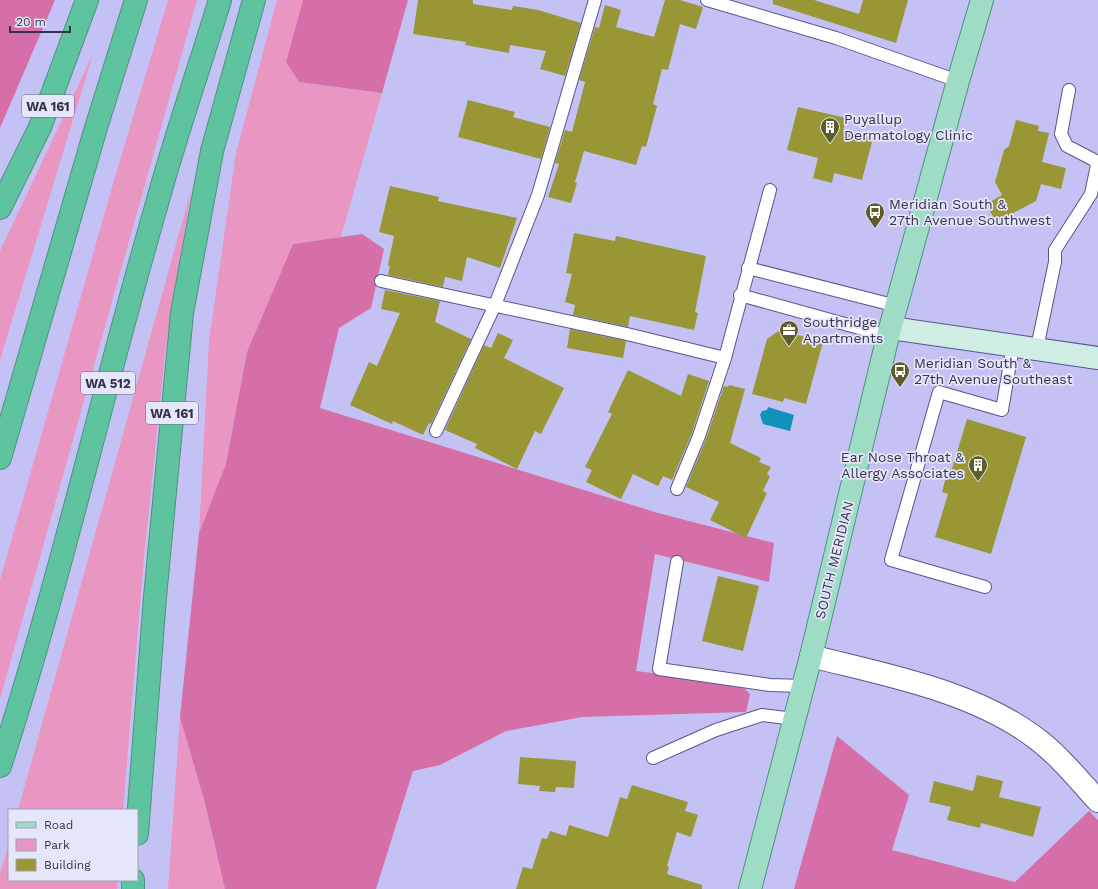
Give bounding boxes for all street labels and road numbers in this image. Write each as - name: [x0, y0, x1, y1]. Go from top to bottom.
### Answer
- road number: WA 161: [22, 95, 74, 117]
- road number: WA 512: [81, 372, 135, 394]
- road number: WA 161: [146, 402, 198, 424]
- street label: SOUTH MERIDIAN: [812, 499, 856, 621]

